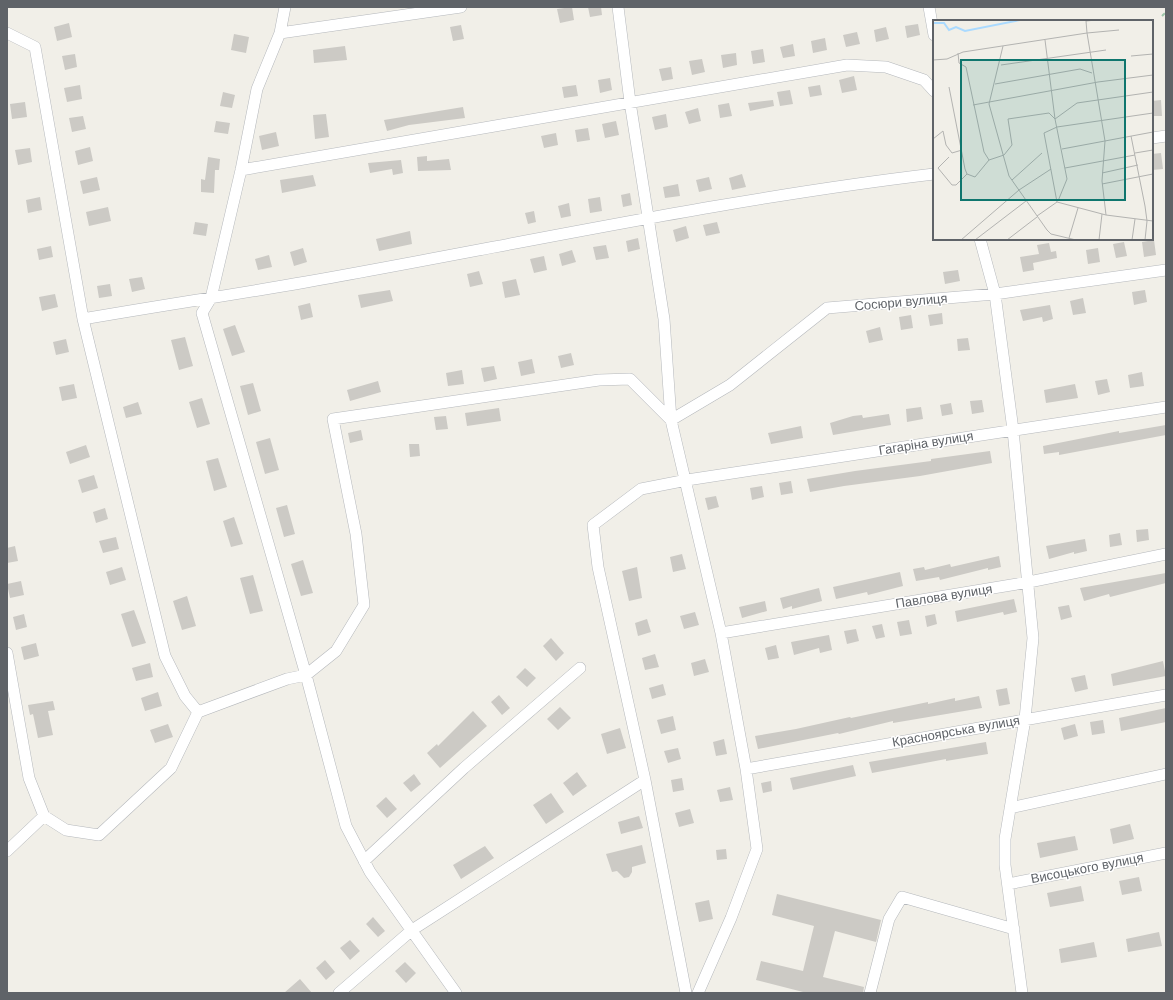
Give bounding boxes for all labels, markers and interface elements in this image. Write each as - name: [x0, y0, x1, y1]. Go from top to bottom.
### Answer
- inset map: [933, 20, 1153, 240]
- street label: Сосюри вулиця: [854, 290, 948, 314]
- street label: Гагаріна вулиця: [878, 428, 974, 458]
- street label: Павлова вулиця: [894, 581, 994, 611]
- street label: Красноярська вулиця: [891, 712, 1021, 750]
- street label: Висоцького вулиця: [1029, 850, 1145, 886]

